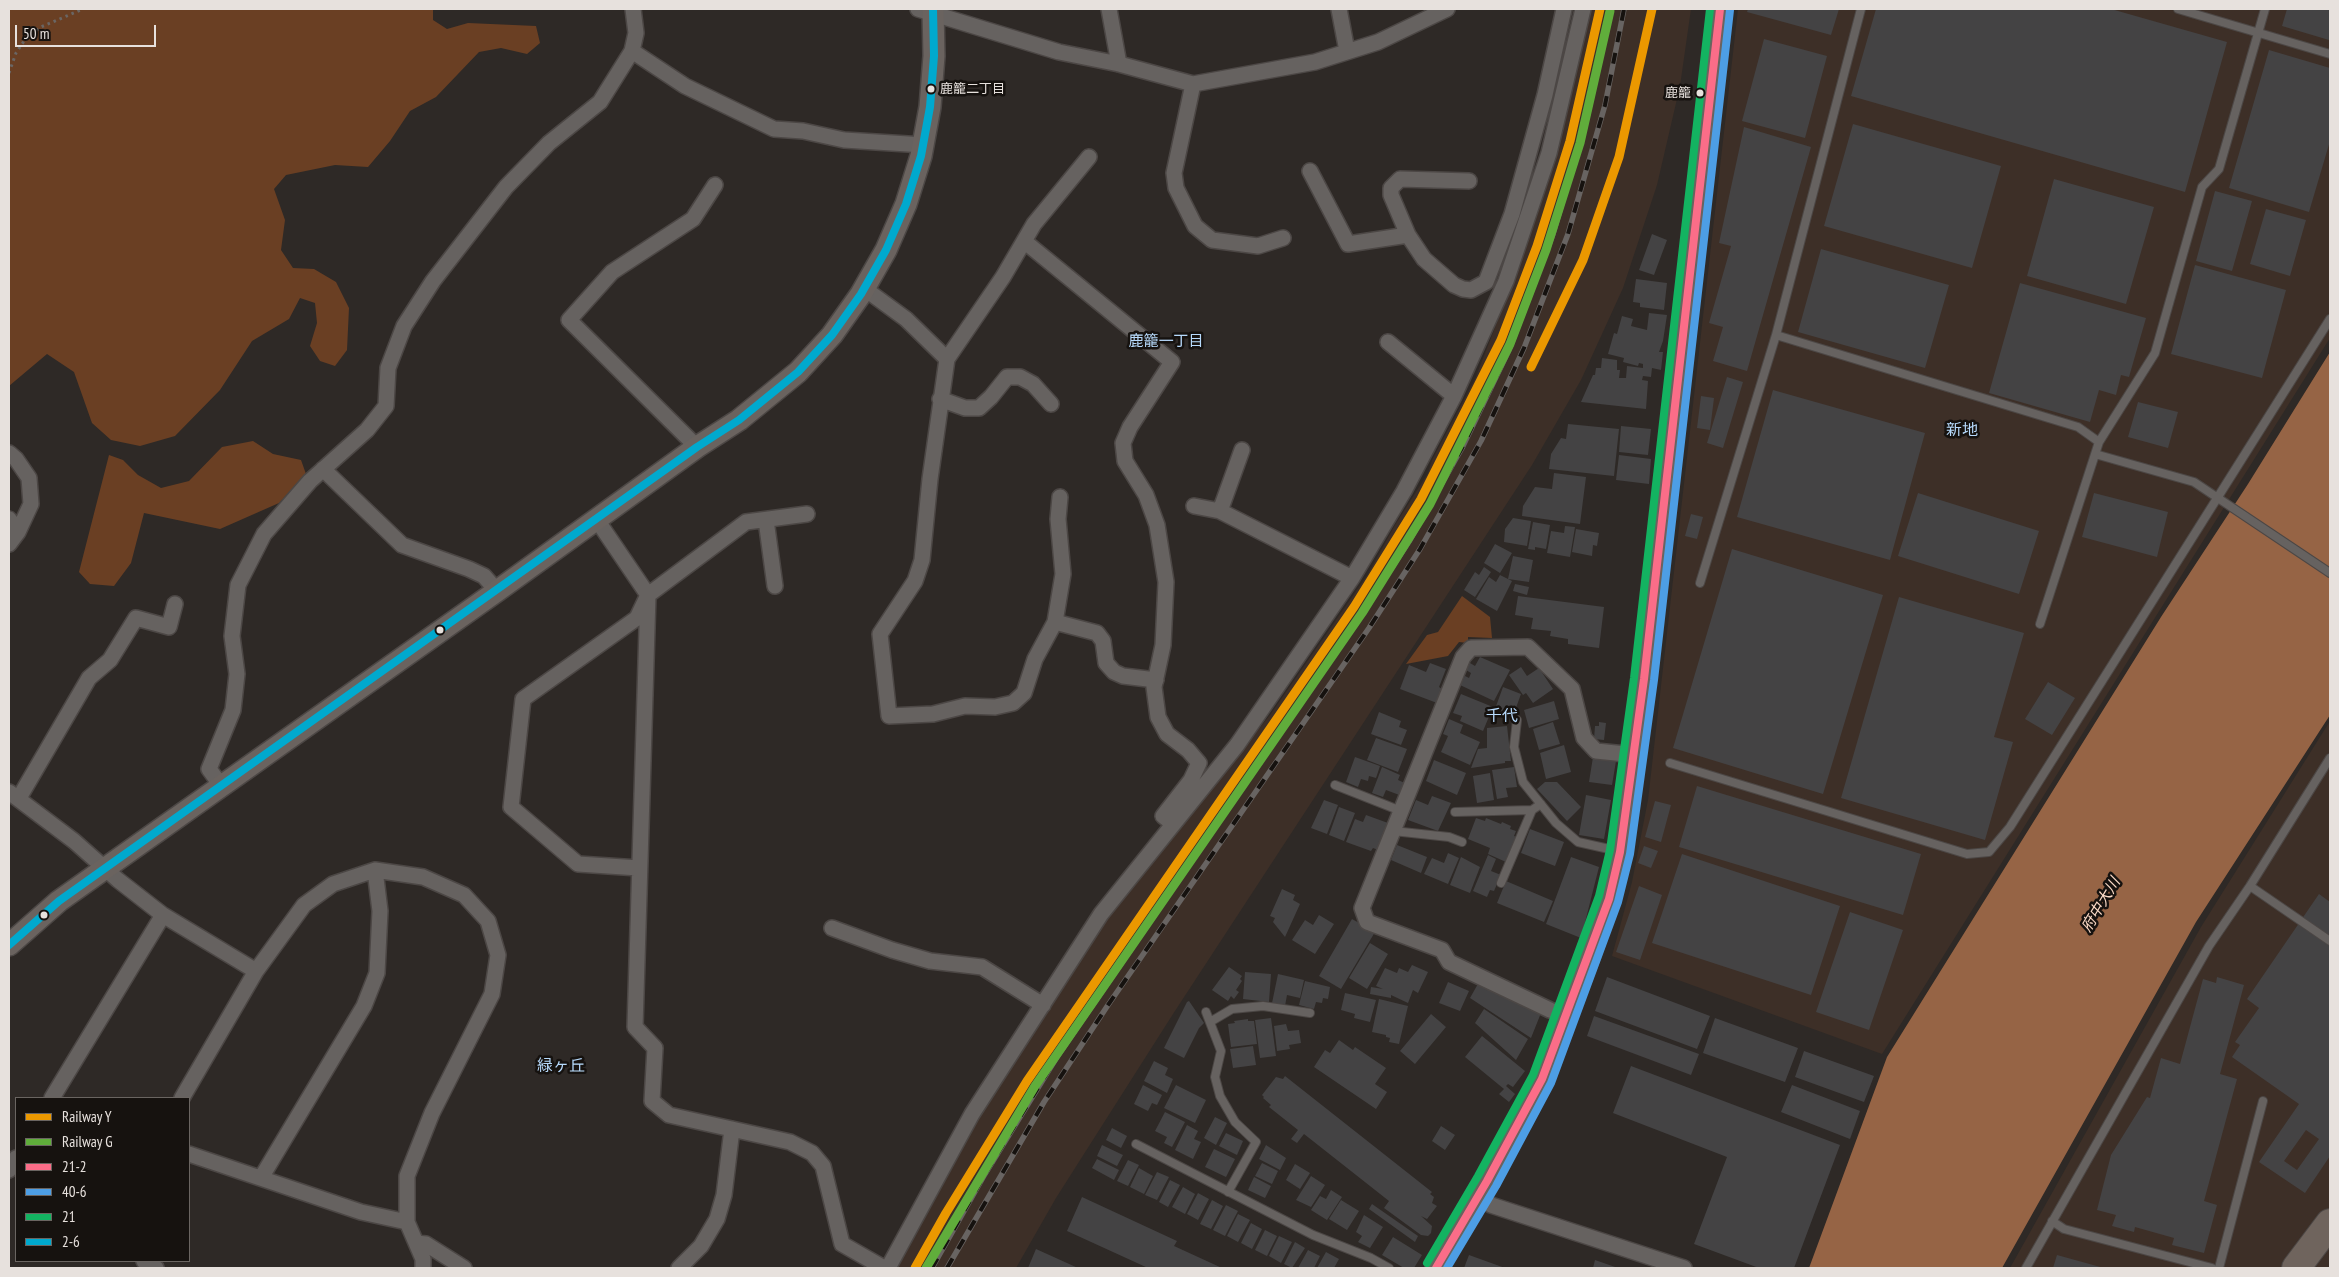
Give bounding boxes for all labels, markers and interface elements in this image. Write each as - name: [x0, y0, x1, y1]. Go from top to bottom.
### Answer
- scale bar: [18, 15, 159, 47]
- text: 50 m: [23, 24, 49, 43]
- place label: 鹿籠二丁目: [940, 81, 1005, 97]
- marker: 鹿籠二丁目: [926, 84, 936, 94]
- place label: 鹿籠: [1665, 85, 1691, 101]
- marker: 鹿籠: [1695, 88, 1705, 98]
- district label: 鹿籠一丁目: [1129, 333, 1203, 351]
- district label: 新地: [1946, 420, 1978, 440]
- unlabelled marker: [435, 625, 445, 635]
- district label: 千代: [1486, 706, 1518, 726]
- water label: 府中大川: [2078, 875, 2124, 935]
- unlabelled marker: [39, 910, 49, 920]
- district label: 緑ヶ丘: [537, 1056, 585, 1076]
- legend: [15, 1097, 190, 1262]
- text: Railway Y: [62, 1107, 112, 1126]
- text: Railway G: [62, 1132, 113, 1151]
- text: 21-2: [62, 1157, 87, 1176]
- text: 40-6: [62, 1182, 87, 1201]
- text: 21: [62, 1207, 76, 1226]
- text: 2-6: [62, 1232, 80, 1251]

